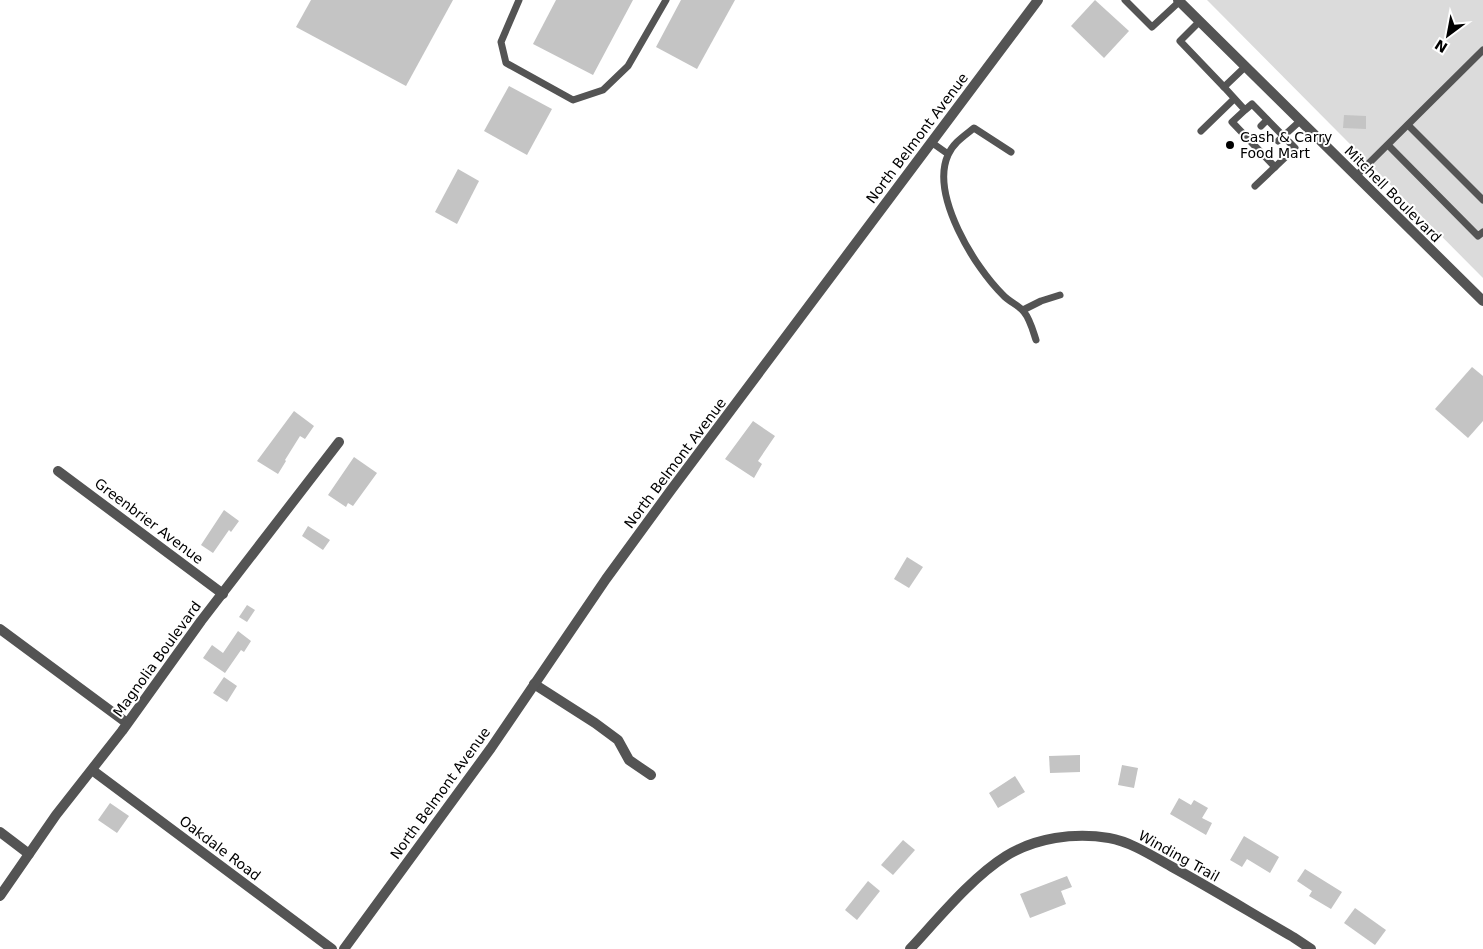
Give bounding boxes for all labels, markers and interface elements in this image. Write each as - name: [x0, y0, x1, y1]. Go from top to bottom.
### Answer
- north arrow: [1423, 10, 1473, 60]
- text: N: [1432, 36, 1450, 56]
- street label: North Belmont Avenue: [863, 70, 971, 206]
- place label: Cash & Carry Food Mart: [1240, 129, 1332, 161]
- marker: Cash & Carry Food Mart: [1224, 139, 1236, 151]
- street label: Mitchell Boulevard: [1341, 142, 1445, 246]
- street label: North Belmont Avenue: [621, 395, 729, 531]
- street label: Greenbrier Avenue: [92, 475, 206, 567]
- street label: Magnolia Boulevard: [110, 598, 204, 720]
- street label: North Belmont Avenue: [387, 724, 493, 862]
- street label: Oakdale Road: [176, 812, 264, 884]
- street label: Winding Trail: [1136, 827, 1222, 885]

